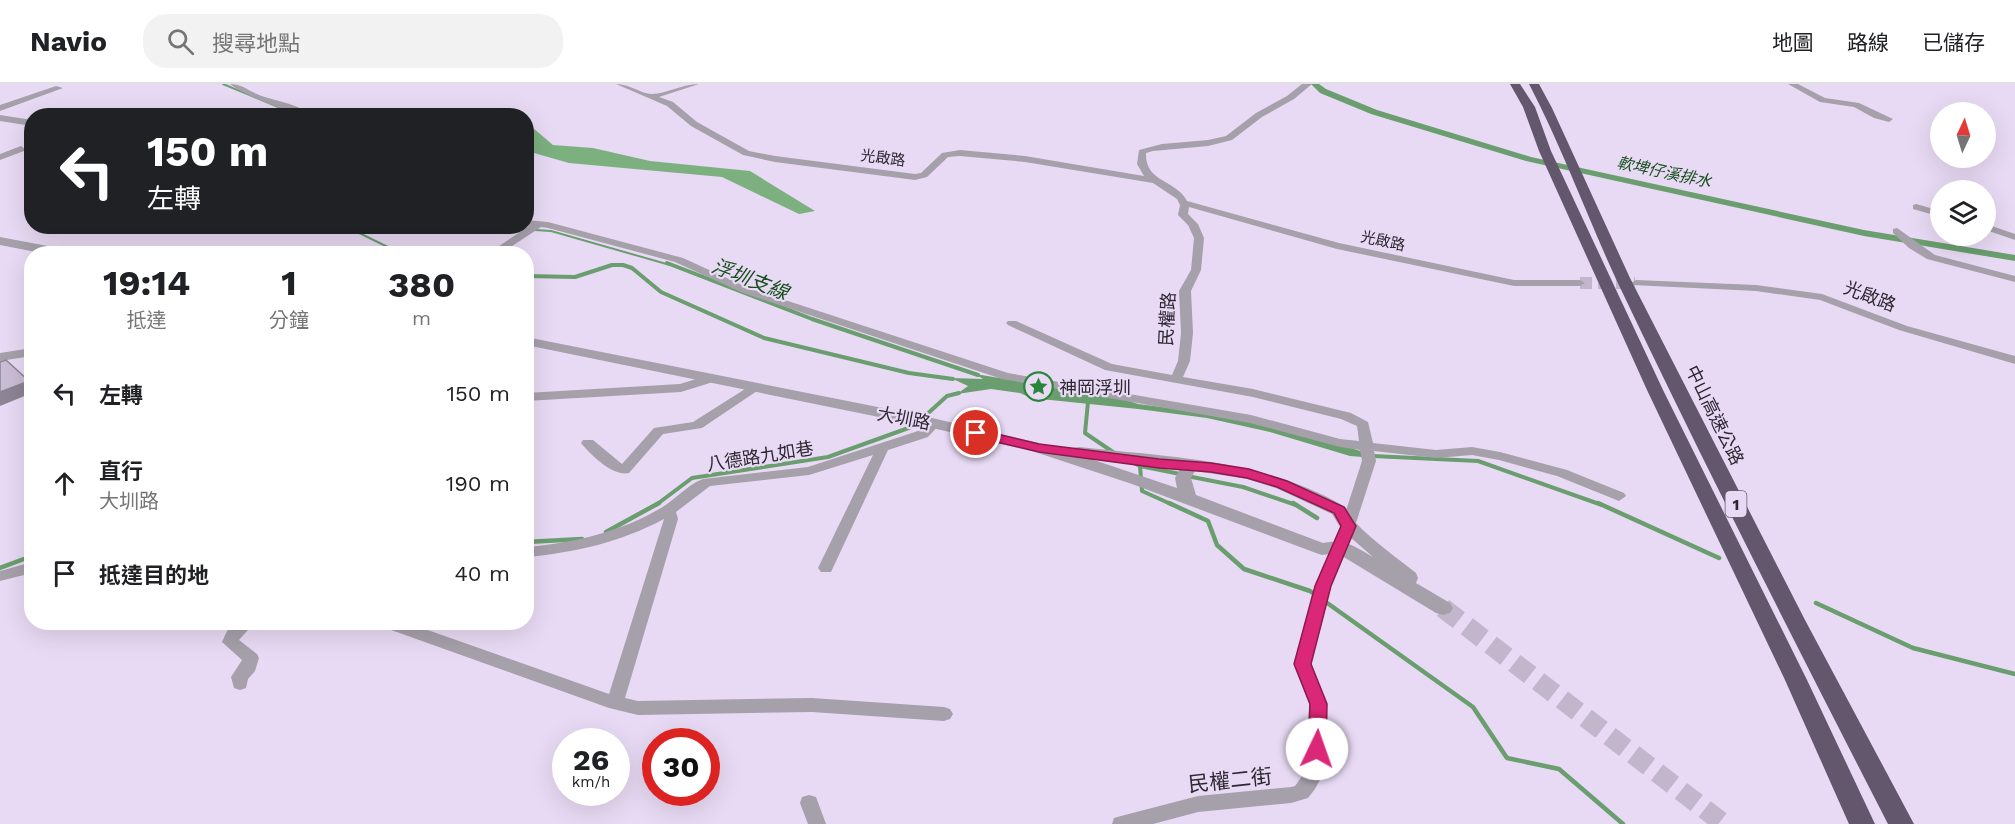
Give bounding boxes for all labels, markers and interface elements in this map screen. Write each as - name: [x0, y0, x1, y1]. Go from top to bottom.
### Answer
- search box: [143, 14, 563, 68]
- text: Navio: [30, 25, 107, 58]
- icon: search: [164, 25, 197, 58]
- text: 地圖: [1772, 30, 1814, 55]
- text: 路線: [1847, 30, 1889, 55]
- text: 已儲存: [1922, 30, 1985, 55]
- text: 搜尋地點: [212, 31, 300, 56]
- north arrow: [1930, 102, 1996, 168]
- map controls: [1930, 102, 1996, 246]
- text: 150 m: [147, 127, 268, 176]
- icon: left: [48, 132, 126, 210]
- street label: 光啟路: [860, 146, 906, 170]
- water label: 軟埤仔溪排水: [1615, 153, 1714, 191]
- button: layers: [1930, 180, 1996, 246]
- text: 左轉: [147, 183, 201, 215]
- street label: 光啟路: [1359, 228, 1407, 254]
- water label: 浮圳支線: [708, 253, 794, 305]
- text: 19:14: [103, 262, 190, 304]
- text: 1: [281, 262, 297, 304]
- text: 380: [388, 264, 455, 306]
- street label: 光啟路: [1841, 277, 1899, 315]
- street label: 民權路: [1155, 291, 1179, 347]
- text: m: [412, 306, 431, 330]
- text: 抵達: [127, 308, 167, 332]
- text: 分鐘: [269, 308, 309, 332]
- street label: 中山高速公路: [1682, 362, 1748, 468]
- place icon: 神岡浮圳: [1022, 371, 1054, 403]
- icon: left: [48, 377, 81, 410]
- place label: 神岡浮圳: [1059, 377, 1131, 398]
- text: 150 m: [446, 381, 510, 406]
- text: 左轉: [99, 383, 143, 408]
- street label: 大圳路: [875, 403, 933, 433]
- pin: [950, 407, 1001, 458]
- icon: arrive: [959, 416, 992, 449]
- street label: 八德路九如巷: [705, 437, 815, 475]
- text: 直行: [99, 459, 143, 484]
- icon: ahead: [48, 467, 81, 500]
- text: 190 m: [446, 471, 510, 496]
- text: 大圳路: [99, 489, 159, 513]
- road number: 1: [1726, 491, 1746, 517]
- icon: arrive: [48, 557, 81, 590]
- text: 40 m: [454, 561, 510, 586]
- text: 抵達目的地: [99, 563, 209, 588]
- position arrow: [1285, 717, 1349, 781]
- speed limit sign: 30: [642, 728, 720, 806]
- text: 26: [573, 742, 609, 777]
- street label: 民權二街: [1187, 763, 1273, 797]
- text: km/h: [572, 773, 610, 791]

